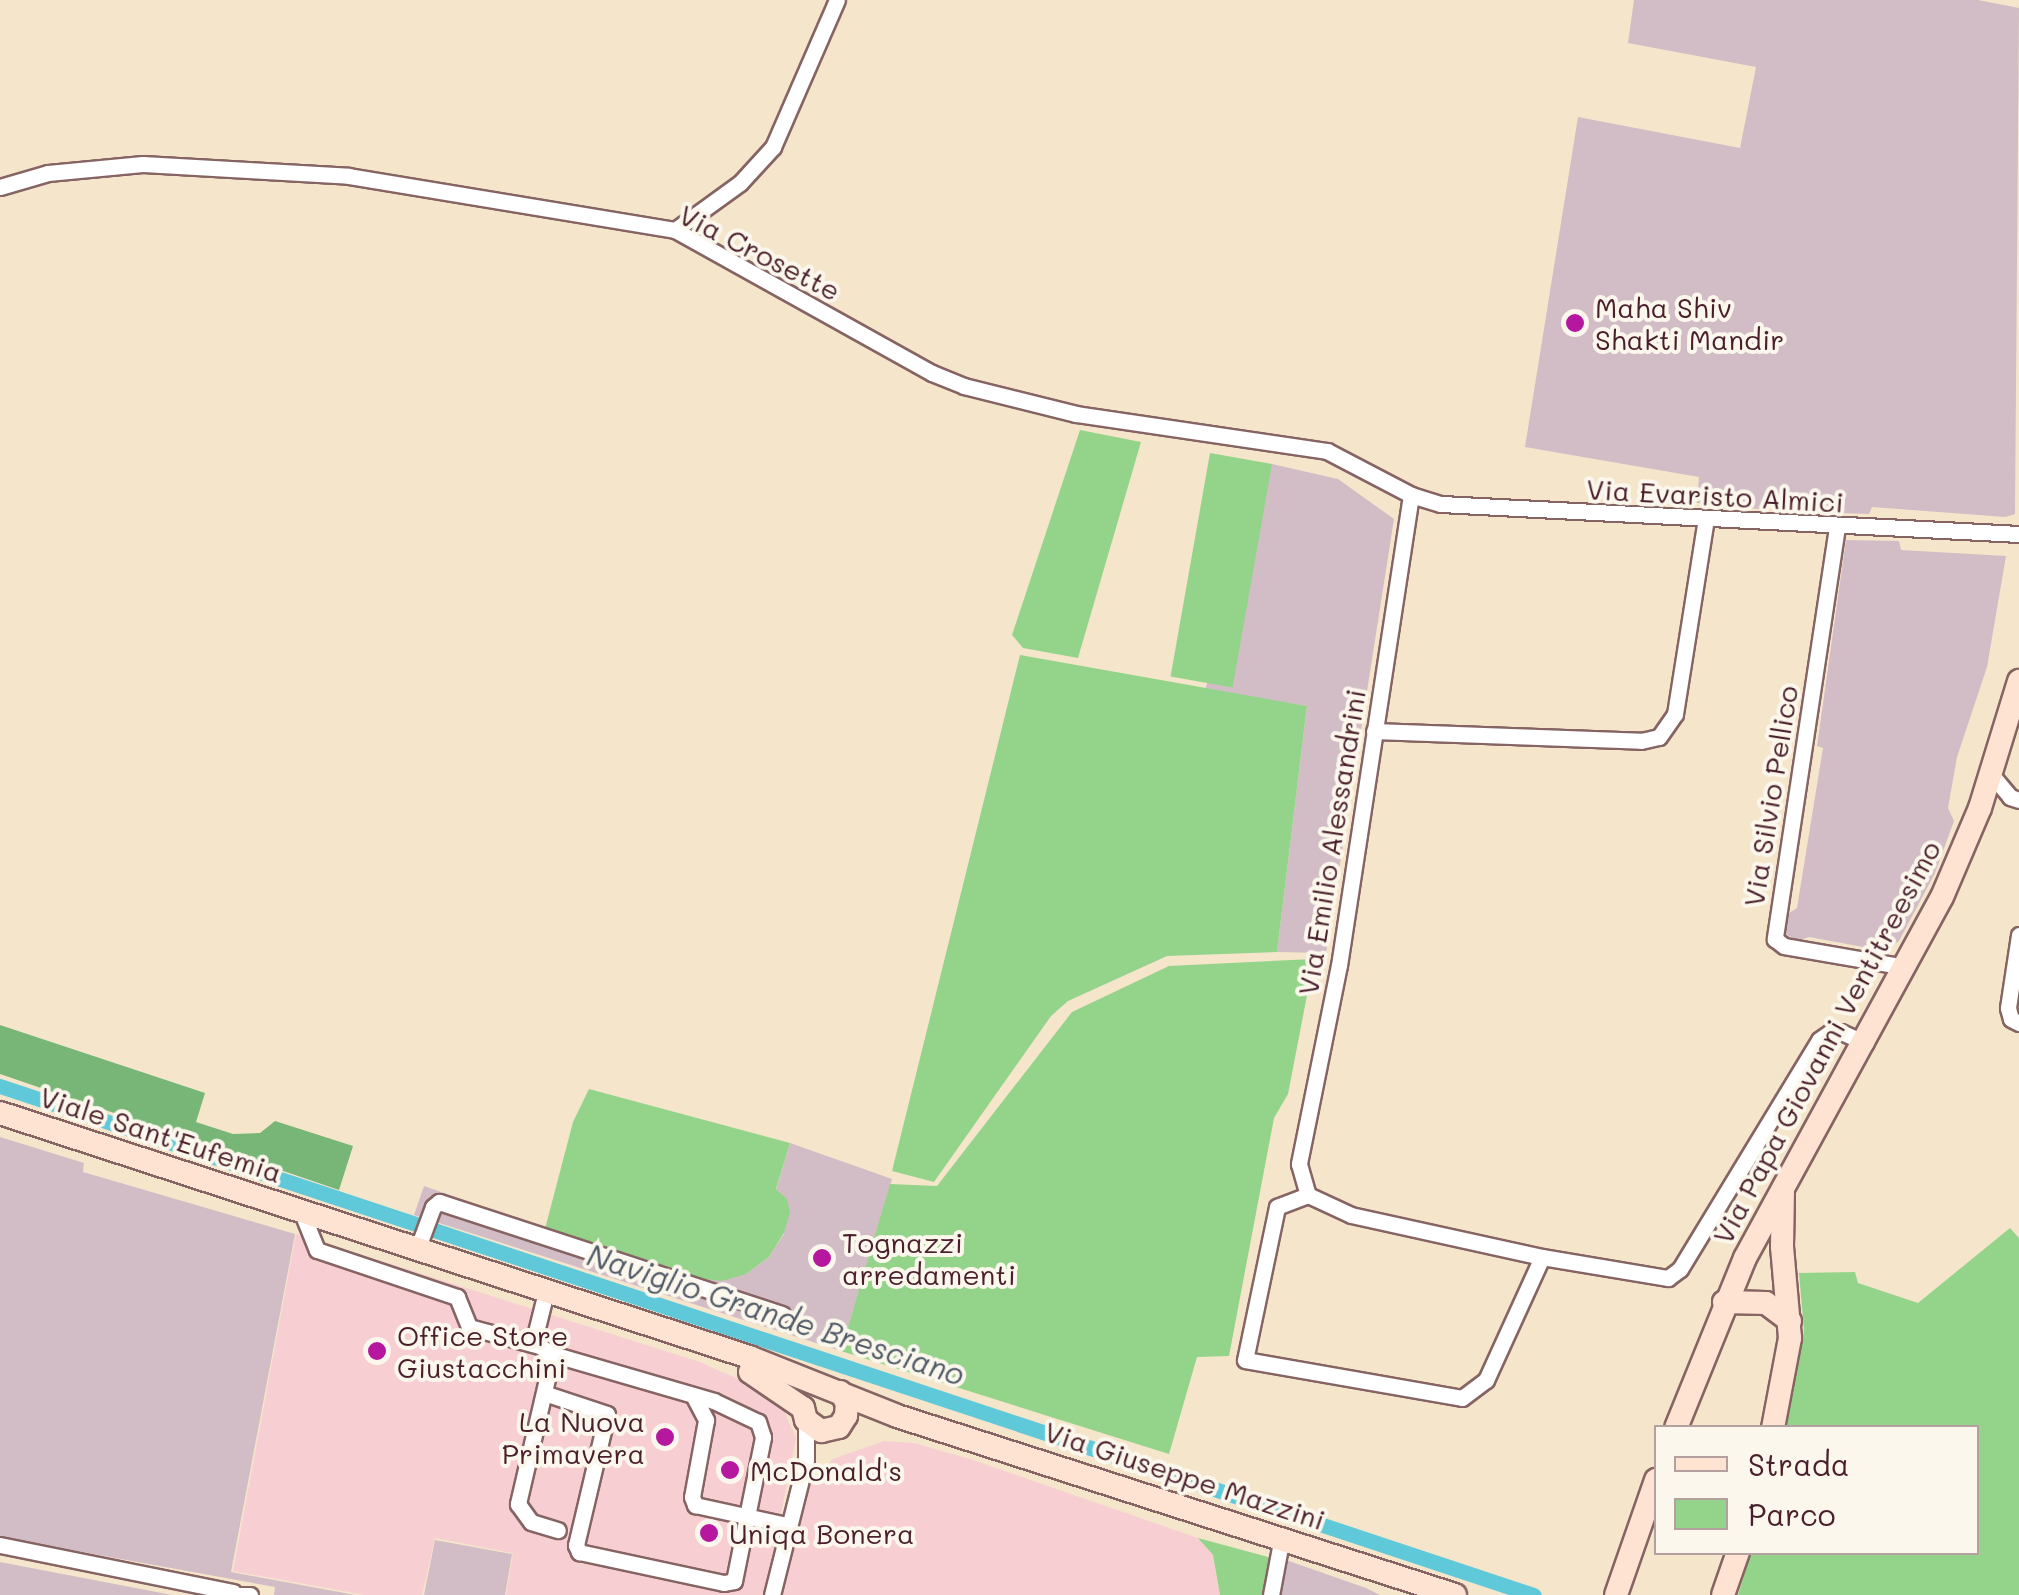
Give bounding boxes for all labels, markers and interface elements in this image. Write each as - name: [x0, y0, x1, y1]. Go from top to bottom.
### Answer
- street label: Via Crosette: [674, 197, 846, 307]
- place label: Maha Shiv Shakti Mandir: [1595, 290, 1784, 356]
- marker: Maha Shiv Shakti Mandir: [1564, 312, 1586, 334]
- street label: Via Evaristo Almici: [1585, 471, 1845, 519]
- street label: Via Silvio Pellico: [1736, 683, 1804, 909]
- street label: Via Emilio Alessandrini: [1290, 687, 1372, 997]
- street label: Via Papa Giovanni Ventitreesimo: [1705, 835, 1947, 1249]
- street label: Viale Sant'Eufemia: [36, 1079, 286, 1189]
- place label: Tognazzi arredamenti: [842, 1225, 1016, 1291]
- water label: Naviglio Grande Bresciano: [583, 1236, 969, 1392]
- marker: Tognazzi arredamenti: [811, 1247, 833, 1269]
- place label: Office Store Giustacchini: [397, 1318, 568, 1384]
- marker: Office Store Giustacchini: [366, 1340, 388, 1362]
- place label: La Nuova Primavera: [502, 1404, 645, 1470]
- street label: Via Giuseppe Mazzini: [1041, 1414, 1329, 1536]
- legend: [1654, 1425, 1979, 1555]
- marker: La Nuova Primavera: [654, 1426, 676, 1448]
- text: Strada: [1748, 1444, 1850, 1484]
- place label: McDonald's: [750, 1453, 902, 1487]
- marker: McDonald's: [719, 1459, 741, 1481]
- text: Parco: [1748, 1494, 1836, 1534]
- place label: Uniqa Bonera: [729, 1516, 914, 1550]
- marker: Uniqa Bonera: [698, 1522, 720, 1544]

